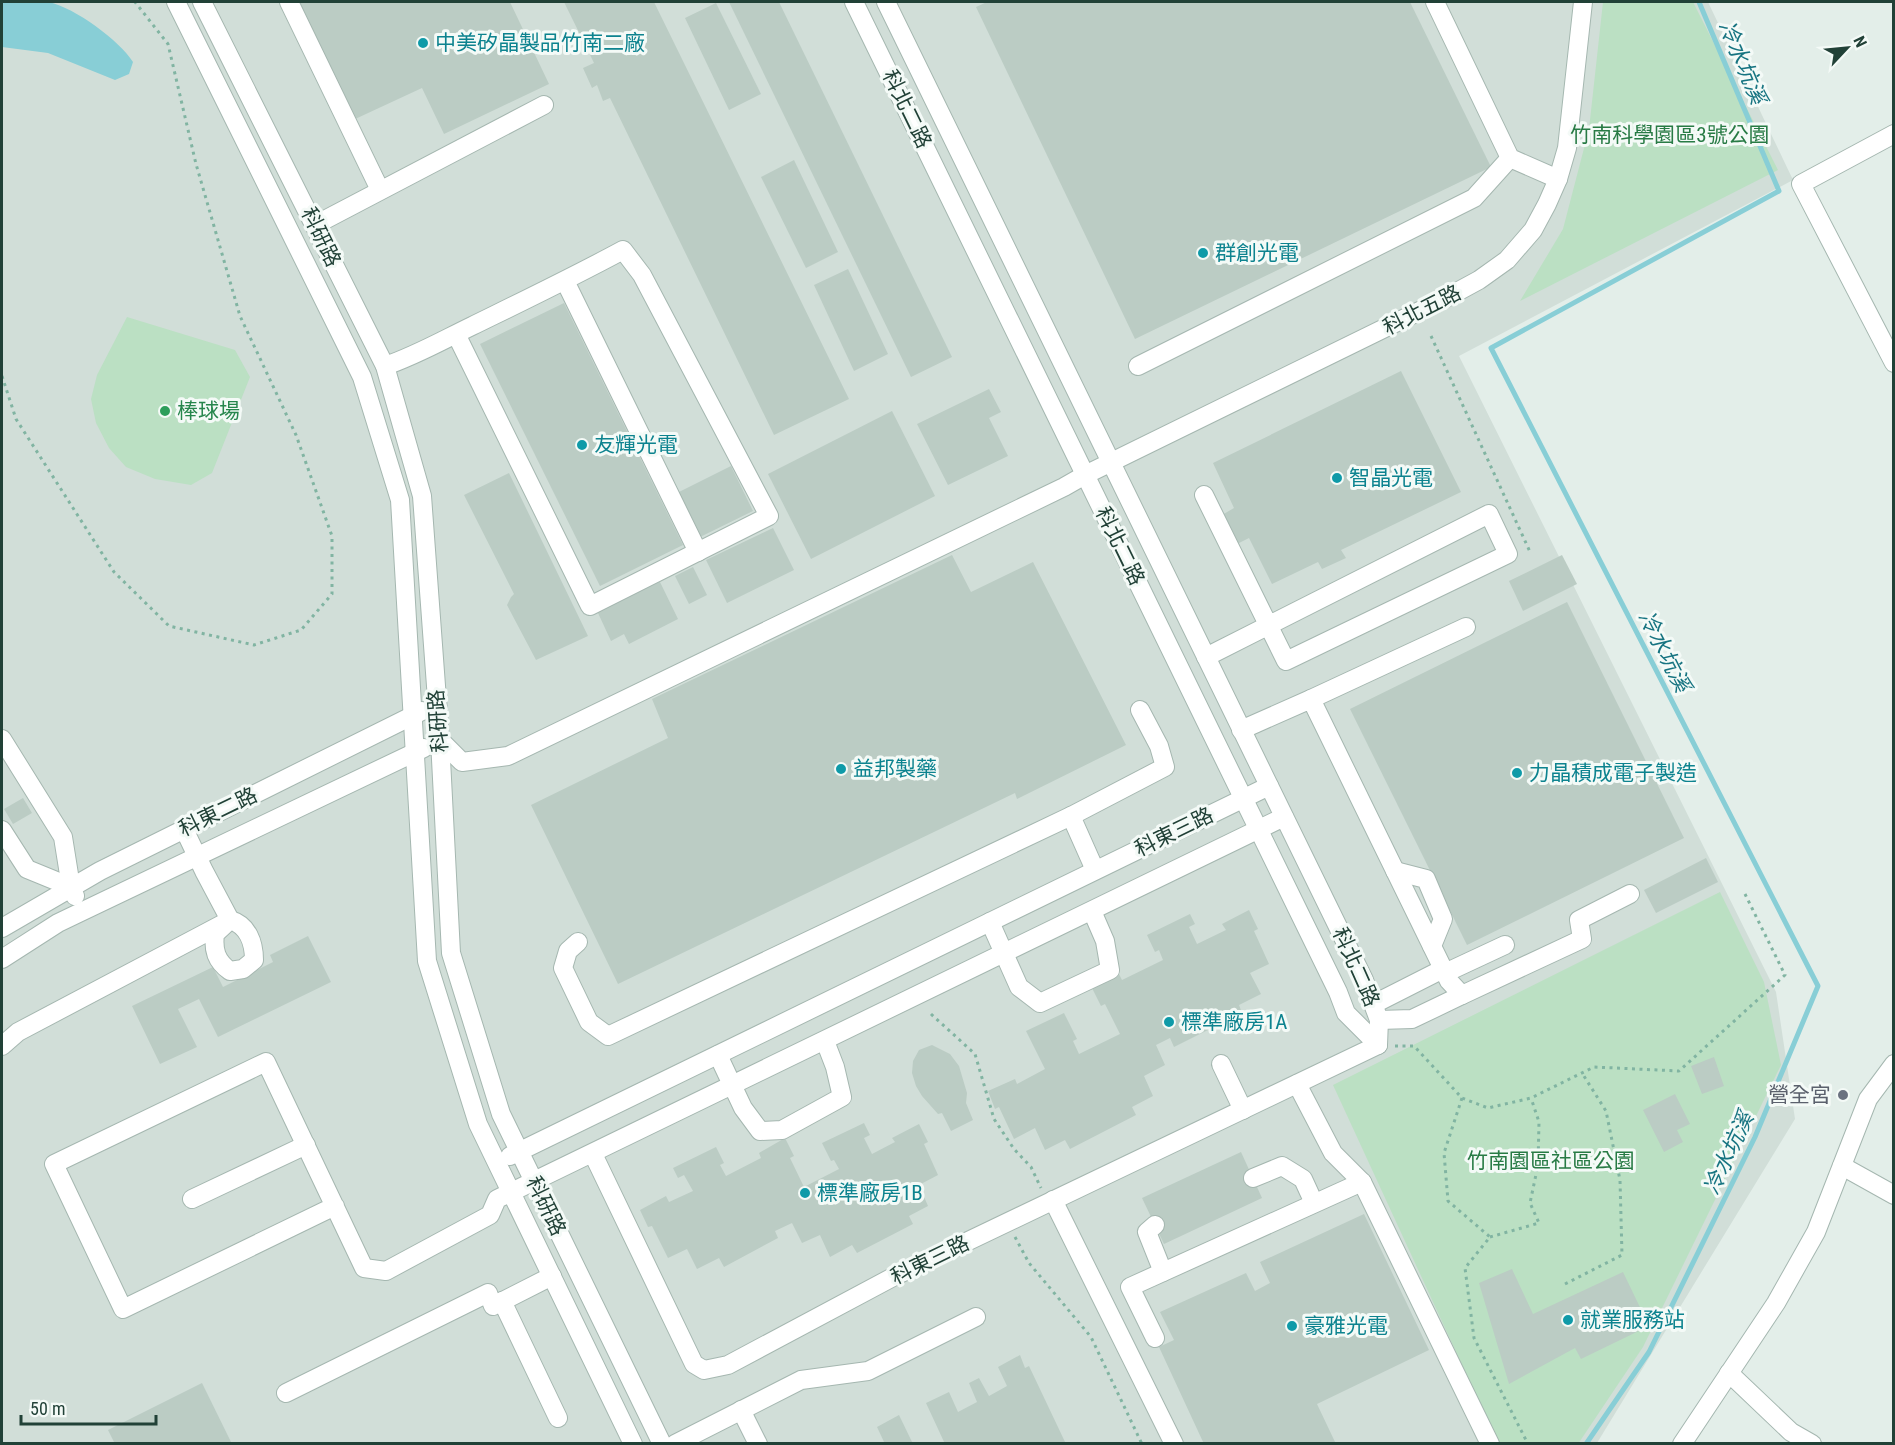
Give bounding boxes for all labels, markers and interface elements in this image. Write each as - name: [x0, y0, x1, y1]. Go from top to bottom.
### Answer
- water label: 冷水坑溪: [1714, 17, 1772, 110]
- north arrow: [1817, 18, 1877, 78]
- place label: 中美矽晶製品竹南二廠: [435, 31, 645, 55]
- text: N: [1849, 33, 1871, 50]
- marker: 中美矽晶製品竹南二廠: [416, 36, 430, 50]
- street label: 科北二路: [878, 66, 936, 152]
- park label: 竹南科學園區3號公園: [1570, 123, 1770, 147]
- street label: 科研路: [296, 203, 346, 271]
- place label: 群創光電: [1215, 241, 1299, 265]
- marker: 群創光電: [1196, 246, 1210, 260]
- street label: 科北五路: [1379, 280, 1465, 340]
- place label: 棒球場: [177, 399, 240, 423]
- marker: 棒球場: [158, 404, 172, 418]
- place label: 友輝光電: [594, 433, 678, 457]
- marker: 友輝光電: [575, 438, 589, 452]
- place label: 智晶光電: [1349, 466, 1433, 490]
- marker: 智晶光電: [1330, 471, 1344, 485]
- street label: 科北二路: [1091, 503, 1149, 589]
- water label: 冷水坑溪: [1633, 606, 1697, 699]
- street label: 科研路: [424, 689, 452, 753]
- place label: 益邦製藥: [853, 757, 937, 781]
- place label: 力晶積成電子製造: [1529, 761, 1697, 785]
- marker: 益邦製藥: [834, 762, 848, 776]
- marker: 力晶積成電子製造: [1510, 766, 1524, 780]
- street label: 科東二路: [175, 783, 261, 841]
- street label: 科東三路: [1131, 803, 1217, 861]
- street label: 科北二路: [1328, 924, 1384, 1010]
- place label: 標準廠房1A: [1181, 1010, 1287, 1034]
- marker: 標準廠房1A: [1162, 1015, 1176, 1029]
- place label: 營全宮: [1768, 1083, 1831, 1107]
- marker: 營全宮: [1836, 1088, 1850, 1102]
- water label: 冷水坑溪: [1699, 1105, 1760, 1198]
- park label: 竹南園區社區公園: [1467, 1149, 1635, 1173]
- street label: 科研路: [521, 1172, 571, 1240]
- place label: 標準廠房1B: [817, 1181, 923, 1205]
- marker: 標準廠房1B: [798, 1186, 812, 1200]
- street label: 科東三路: [887, 1231, 973, 1289]
- place label: 就業服務站: [1580, 1308, 1685, 1332]
- marker: 就業服務站: [1561, 1313, 1575, 1327]
- place label: 豪雅光電: [1304, 1314, 1388, 1338]
- marker: 豪雅光電: [1285, 1319, 1299, 1333]
- scale bar: [21, 1388, 156, 1426]
- text: 50 m: [30, 1398, 65, 1419]

